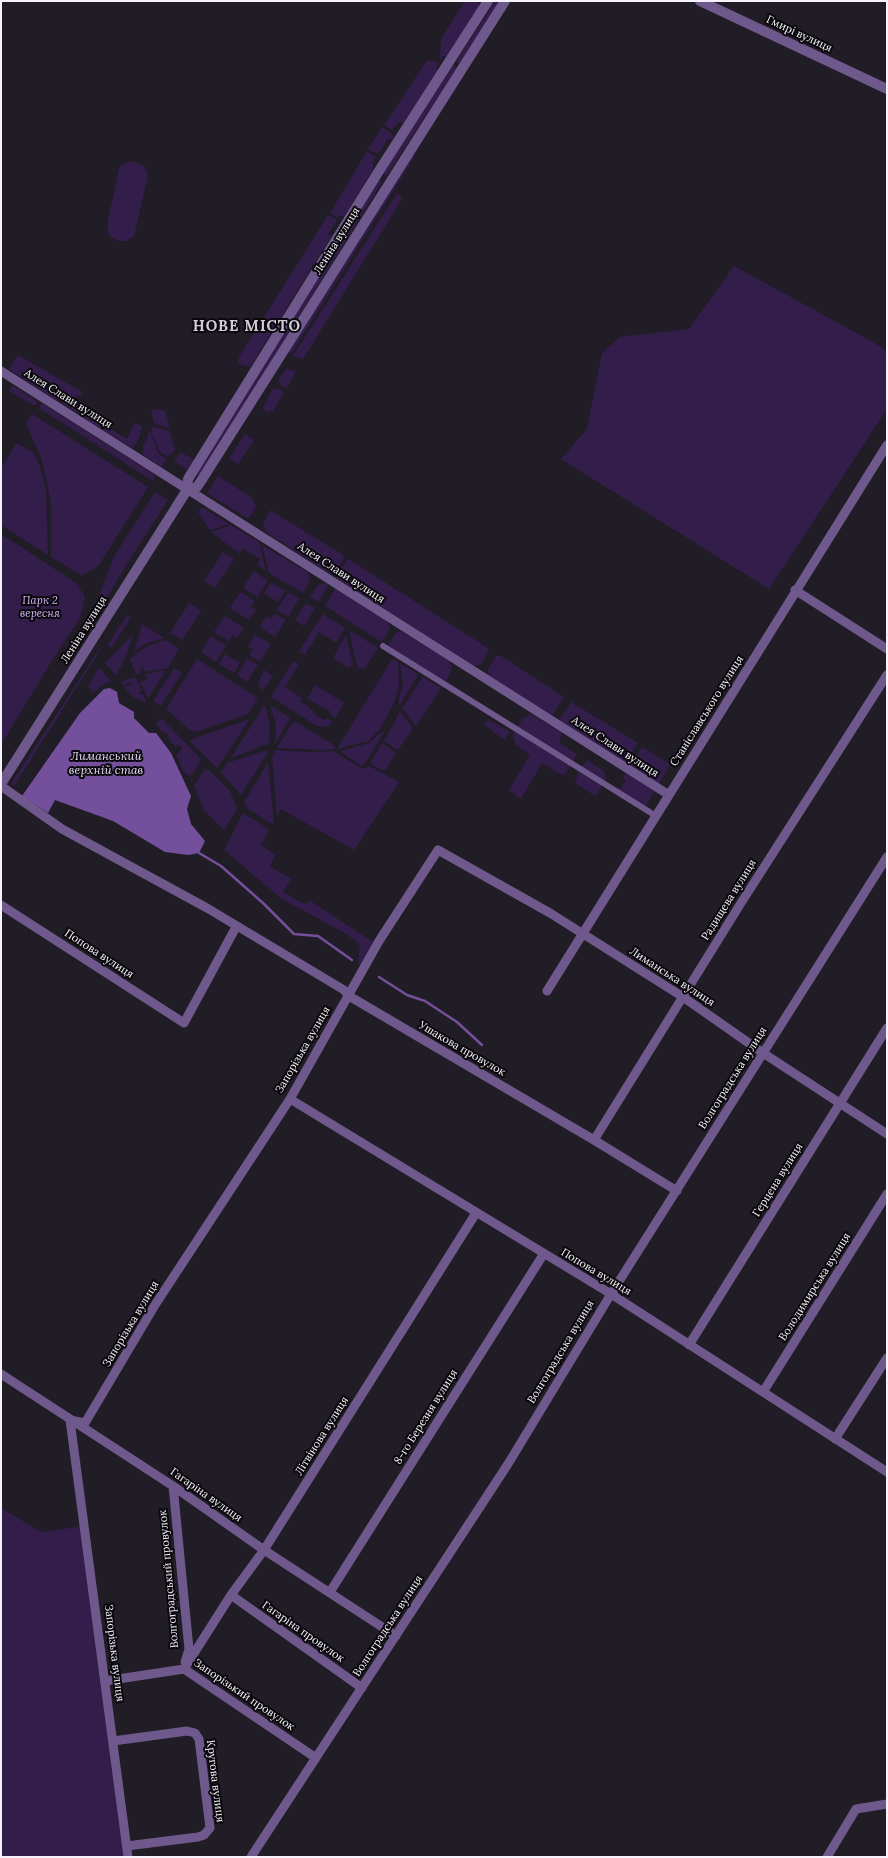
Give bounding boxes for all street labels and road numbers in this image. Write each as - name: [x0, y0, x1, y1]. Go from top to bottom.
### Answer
- street label: Гмирі вулиця: [764, 13, 834, 55]
- street label: Леніна вулиця: [311, 205, 363, 277]
- street label: Алея Слави вулиця: [22, 367, 114, 431]
- street label: Алея Слави вулиця: [295, 540, 387, 606]
- street label: Леніна вулиця: [58, 594, 110, 666]
- street label: Станіславського вулиця: [667, 653, 747, 769]
- street label: Алея Слави вулиця: [569, 714, 661, 780]
- street label: Радищева вулиця: [699, 857, 759, 943]
- street label: Попова вулиця: [62, 927, 136, 981]
- street label: Лиманська вулиця: [627, 945, 717, 1009]
- street label: Запорізька вулиця: [273, 1004, 333, 1096]
- street label: Ушакова провулок: [416, 1019, 508, 1079]
- street label: Волгоградська вулиця: [696, 1024, 770, 1132]
- street label: Герцена вулиця: [750, 1141, 806, 1219]
- street label: Володимирська вулиця: [776, 1231, 854, 1343]
- street label: Попова вулиця: [558, 1246, 634, 1298]
- street label: Запорізька вулиця: [100, 1279, 162, 1369]
- street label: Волгоградська вулиця: [525, 1298, 597, 1406]
- street label: 8-го Березня вулиця: [391, 1367, 461, 1467]
- street label: Літвінова вулиця: [292, 1394, 352, 1478]
- street label: Гагаріна вулиця: [167, 1465, 245, 1525]
- street label: Волгоградський провулок: [156, 1509, 182, 1649]
- street label: Волгоградська вулиця: [350, 1573, 426, 1679]
- street label: Гагаріна провулок: [259, 1599, 347, 1665]
- street label: Запорізька вулиця: [101, 1604, 127, 1702]
- street label: Запорізький провулок: [191, 1656, 297, 1734]
- street label: Кругова вулиця: [203, 1739, 227, 1823]

